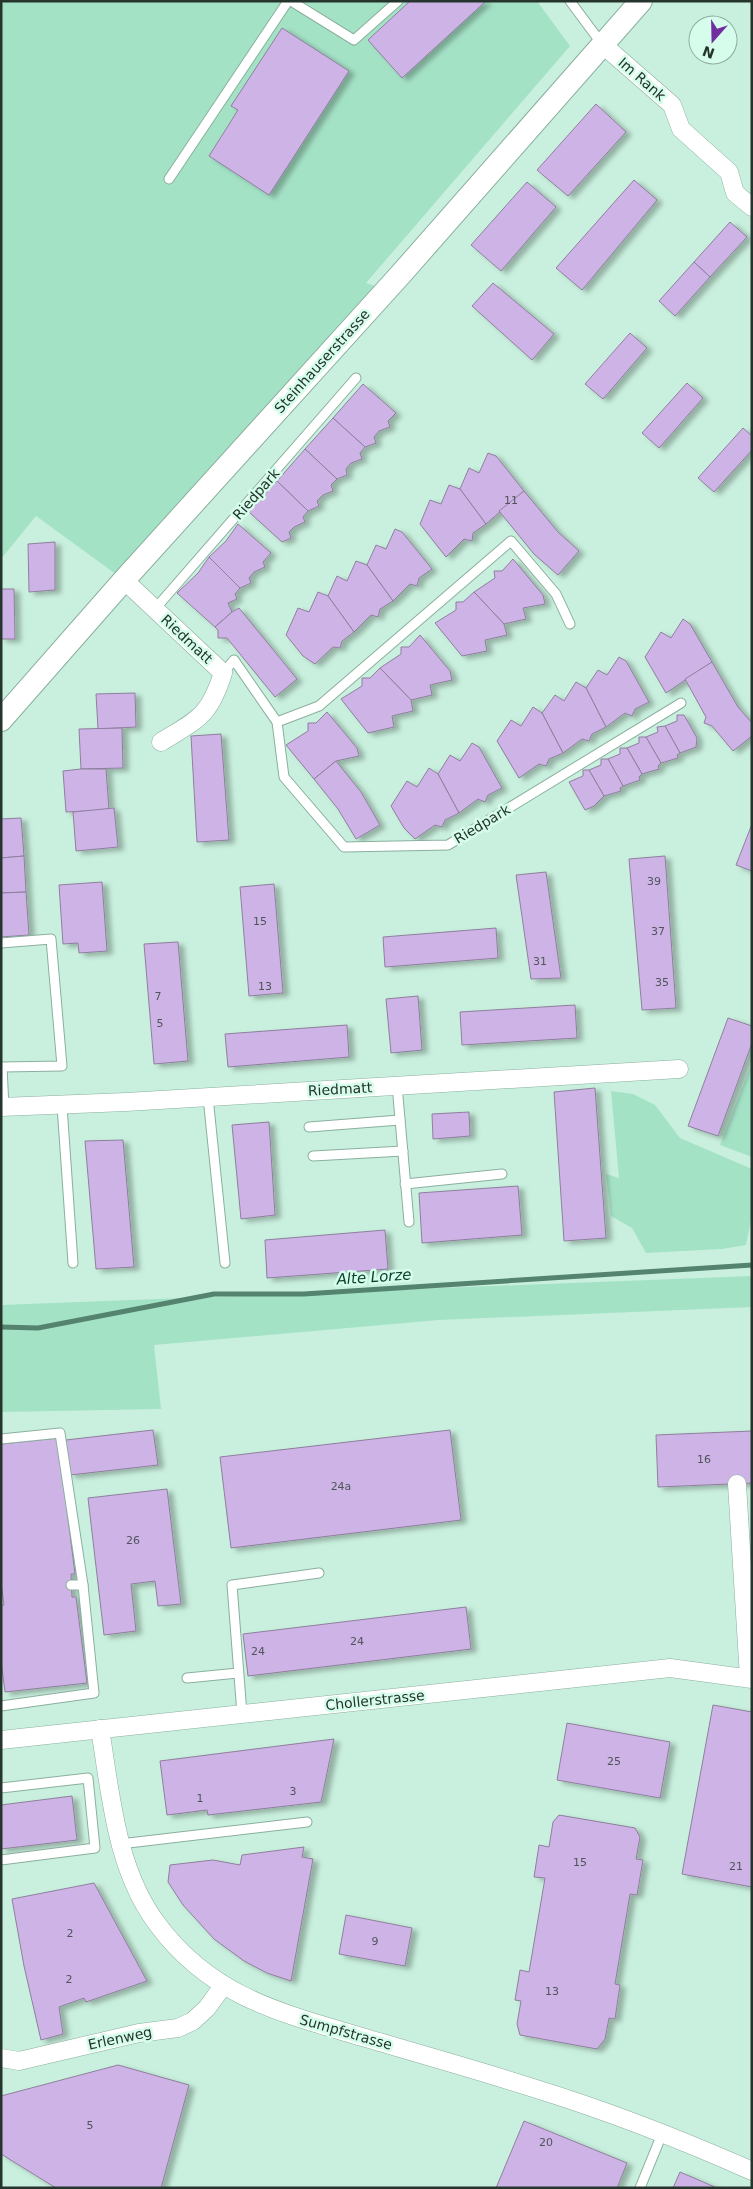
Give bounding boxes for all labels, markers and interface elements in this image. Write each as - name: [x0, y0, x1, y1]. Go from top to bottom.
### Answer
- north arrow: [688, 15, 738, 65]
- text: N: [700, 43, 717, 62]
- street label: Im Rank: [615, 54, 670, 104]
- street label: Steinhauserstrasse: [271, 306, 373, 416]
- street label: Riedpark: [229, 465, 283, 523]
- house number: 11: [504, 494, 518, 507]
- street label: Riedmatt: [158, 611, 216, 667]
- street label: Riedpark: [451, 801, 514, 847]
- house number: 39: [647, 875, 661, 888]
- house number: 15: [253, 915, 267, 928]
- house number: 37: [651, 925, 665, 938]
- house number: 31: [533, 955, 547, 968]
- house number: 35: [655, 976, 669, 989]
- house number: 13: [258, 980, 272, 993]
- house number: 7: [155, 990, 162, 1003]
- house number: 5: [157, 1017, 164, 1030]
- street label: Riedmatt: [307, 1079, 373, 1099]
- water label: Alte Lorze: [335, 1265, 412, 1289]
- house number: 16: [697, 1453, 711, 1466]
- house number: 24a: [331, 1480, 351, 1493]
- house number: 26: [126, 1534, 140, 1547]
- house number: 24: [350, 1635, 364, 1648]
- house number: 24: [251, 1645, 265, 1658]
- street label: Chollerstrasse: [325, 1687, 425, 1713]
- house number: 25: [607, 1755, 621, 1768]
- house number: 3: [290, 1785, 297, 1798]
- house number: 1: [197, 1792, 204, 1805]
- house number: 15: [573, 1856, 587, 1869]
- house number: 21: [729, 1860, 743, 1873]
- house number: 2: [67, 1927, 74, 1940]
- house number: 9: [372, 1935, 379, 1948]
- house number: 2: [66, 1973, 73, 1986]
- house number: 13: [545, 1985, 559, 1998]
- street label: Sumpfstrasse: [298, 2011, 394, 2053]
- street label: Erlenweg: [87, 2023, 153, 2053]
- house number: 5: [87, 2119, 94, 2132]
- house number: 20: [539, 2136, 553, 2149]

